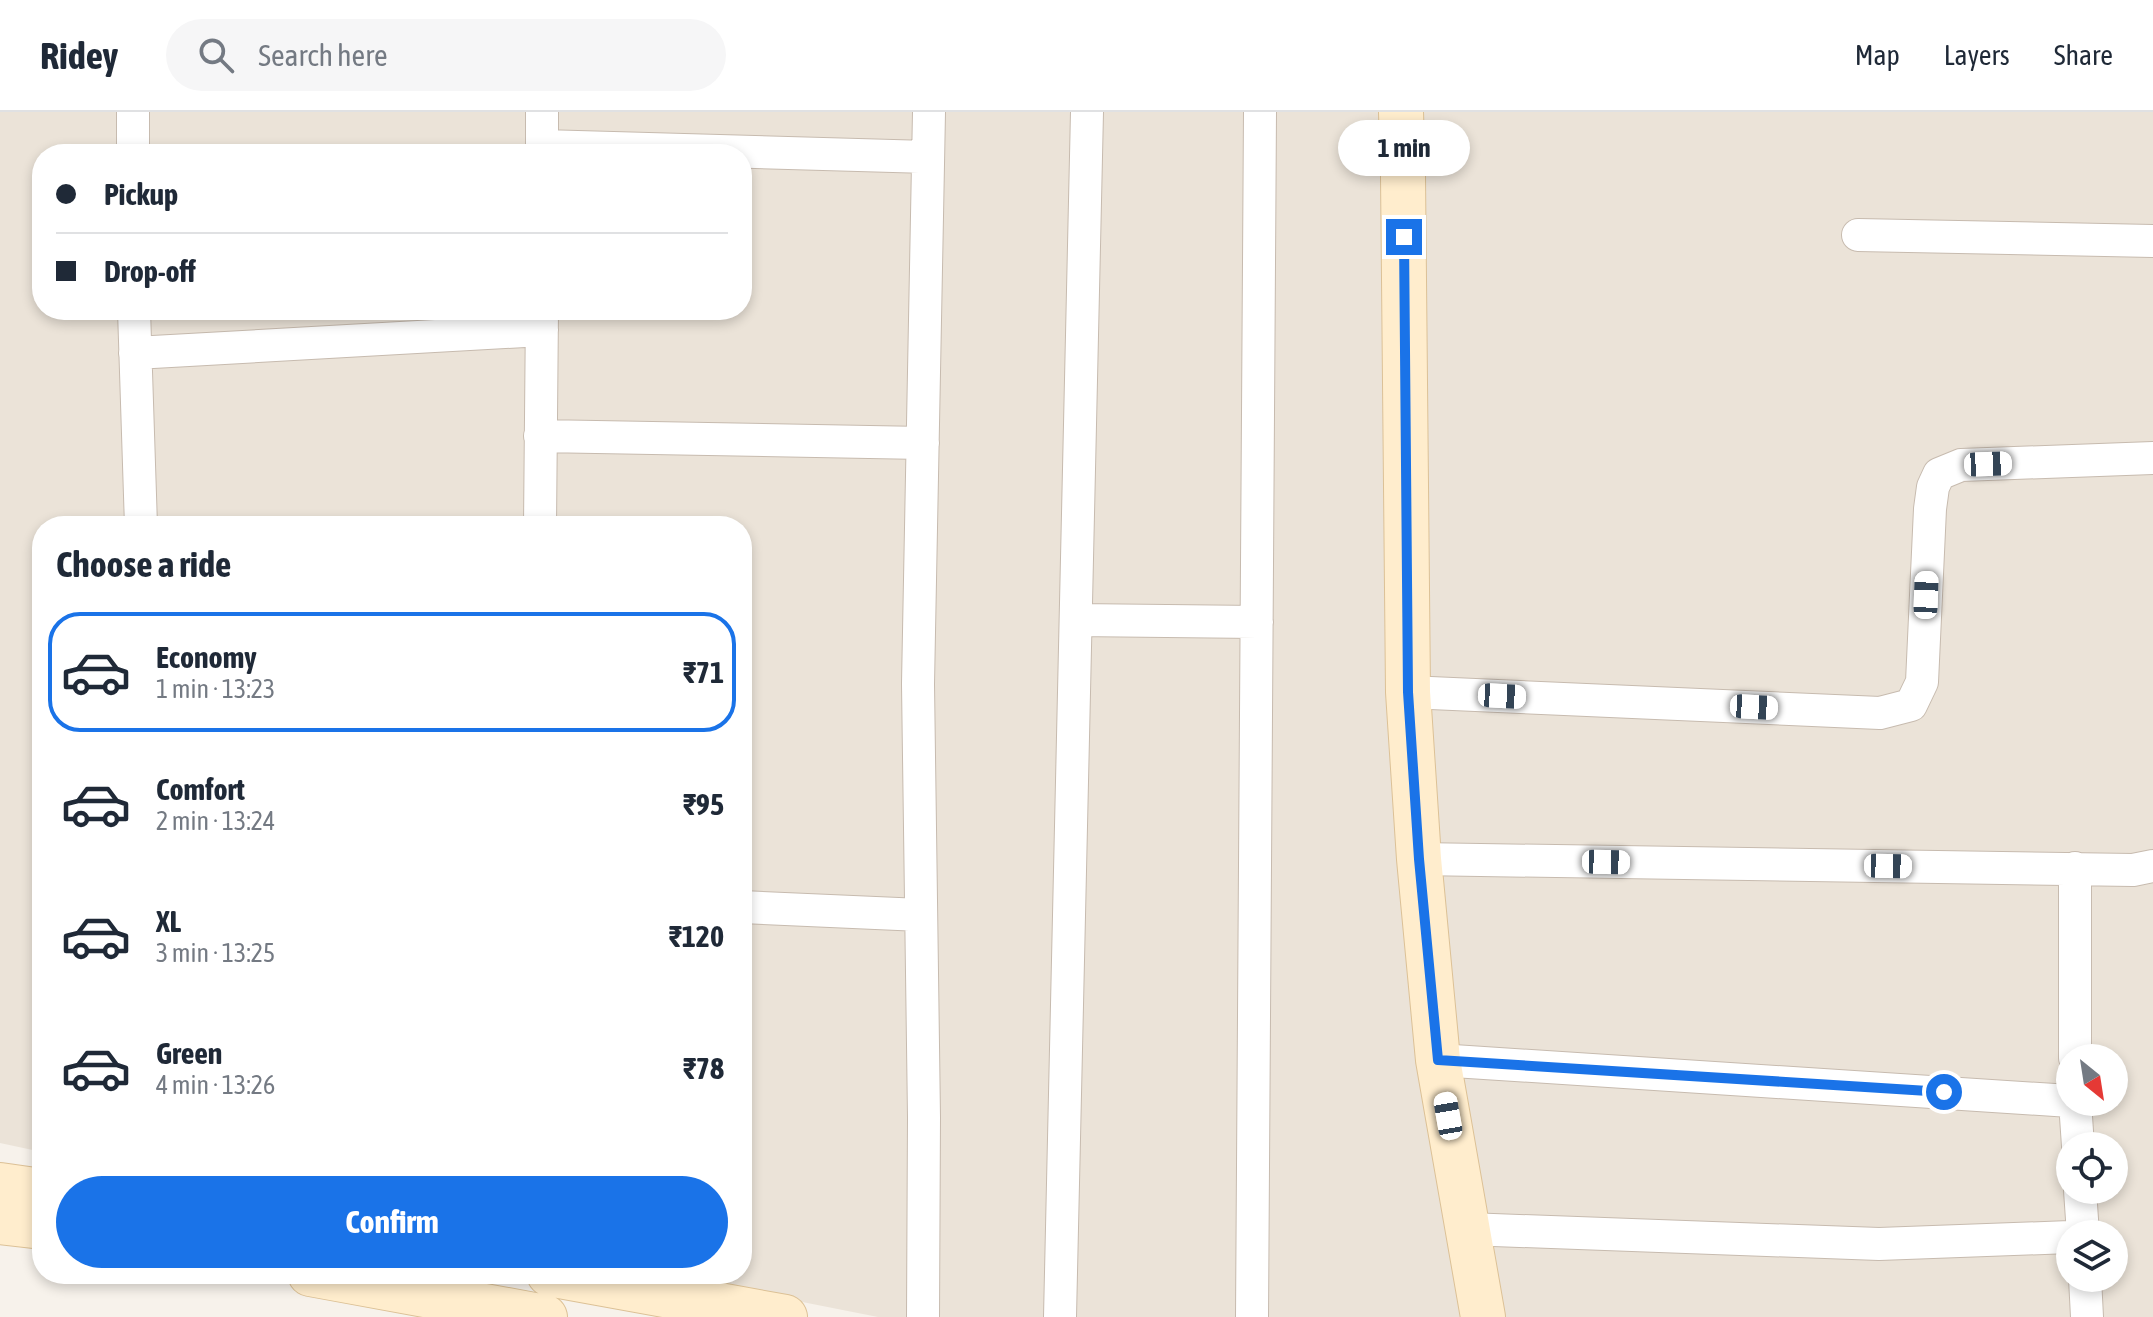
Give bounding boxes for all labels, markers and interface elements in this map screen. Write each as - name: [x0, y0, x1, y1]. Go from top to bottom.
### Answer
- search box: [166, 19, 726, 91]
- icon: search: [194, 33, 238, 77]
- text: Ridey: [40, 34, 118, 77]
- text: Search here: [258, 38, 388, 72]
- text: Map: [1855, 39, 1900, 71]
- text: Layers: [1944, 39, 2010, 71]
- text: Share: [2054, 39, 2113, 71]
- callout: 1 min: [1338, 121, 1470, 177]
- text: 1 min: [1377, 133, 1431, 163]
- text: Pickup: [104, 177, 178, 211]
- route end: [1386, 219, 1422, 255]
- text: Drop-off: [104, 254, 196, 288]
- car: [1964, 451, 2012, 477]
- text: Choose a ride: [56, 543, 231, 585]
- car: [1913, 571, 1939, 619]
- icon: car: [60, 636, 132, 708]
- text: Economy: [156, 640, 257, 674]
- text: ₹71: [683, 655, 724, 689]
- text: 1 min · 13:23: [156, 674, 275, 704]
- car: [1477, 683, 1527, 709]
- car: [1729, 694, 1779, 720]
- icon: car: [60, 768, 132, 840]
- text: Comfort: [156, 772, 245, 806]
- text: ₹95: [683, 787, 724, 821]
- text: 2 min · 13:24: [156, 806, 275, 836]
- car: [1582, 850, 1630, 874]
- car: [1864, 854, 1912, 878]
- icon: car: [60, 900, 132, 972]
- text: XL: [156, 904, 181, 938]
- text: ₹120: [669, 919, 724, 953]
- text: 3 min · 13:25: [156, 938, 275, 968]
- icon: car: [60, 1032, 132, 1104]
- text: Green: [156, 1036, 222, 1070]
- north arrow: [2056, 1044, 2128, 1116]
- map controls: [2056, 1044, 2128, 1292]
- text: ₹78: [683, 1051, 724, 1085]
- text: 4 min · 13:26: [156, 1070, 275, 1100]
- route start: [1926, 1074, 1962, 1110]
- car: [1432, 1090, 1464, 1142]
- button: locate: [2056, 1132, 2128, 1204]
- button: Confirm: [56, 1176, 728, 1268]
- button: layers: [2056, 1220, 2128, 1292]

